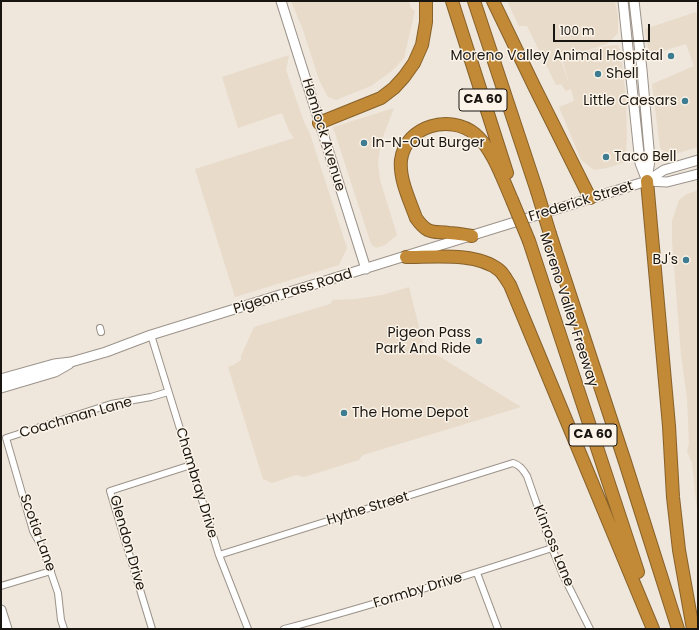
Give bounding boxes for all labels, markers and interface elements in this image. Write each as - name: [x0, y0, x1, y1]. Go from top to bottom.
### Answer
- scale bar: [555, 16, 652, 42]
- text: 100 m: [560, 22, 594, 39]
- place label: Moreno Valley Animal Hospital: [451, 48, 663, 64]
- marker: Moreno Valley Animal Hospital: [666, 51, 676, 61]
- place label: Shell: [606, 66, 639, 82]
- marker: Shell: [593, 69, 603, 79]
- street label: Hemlock Avenue: [298, 77, 348, 193]
- road number: CA 60: [459, 89, 507, 111]
- place label: Little Caesars: [583, 93, 677, 109]
- marker: Little Caesars: [680, 96, 690, 106]
- place label: In-N-Out Burger: [372, 135, 485, 151]
- marker: In-N-Out Burger: [359, 138, 369, 148]
- place label: Taco Bell: [614, 149, 676, 165]
- marker: Taco Bell: [601, 152, 611, 162]
- street label: Frederick Street: [527, 178, 635, 226]
- street label: Moreno Valley Freeway: [535, 231, 601, 389]
- place label: BJ's: [652, 252, 678, 268]
- marker: BJ's: [681, 255, 691, 265]
- street label: Pigeon Pass Road: [231, 266, 355, 318]
- place label: Pigeon Pass Park And Ride: [376, 325, 471, 358]
- marker: Pigeon Pass Park And Ride: [474, 336, 484, 346]
- street label: Coachman Lane: [18, 394, 134, 442]
- place label: The Home Depot: [352, 405, 469, 421]
- marker: The Home Depot: [339, 408, 349, 418]
- road number: CA 60: [569, 424, 617, 446]
- street label: Chambray Drive: [171, 426, 221, 540]
- street label: Hythe Street: [325, 489, 411, 529]
- street label: Scotia Lane: [15, 492, 59, 574]
- street label: Glendon Drive: [105, 493, 149, 593]
- street label: Kinross Lane: [529, 503, 577, 589]
- street label: Formby Drive: [372, 570, 464, 612]

